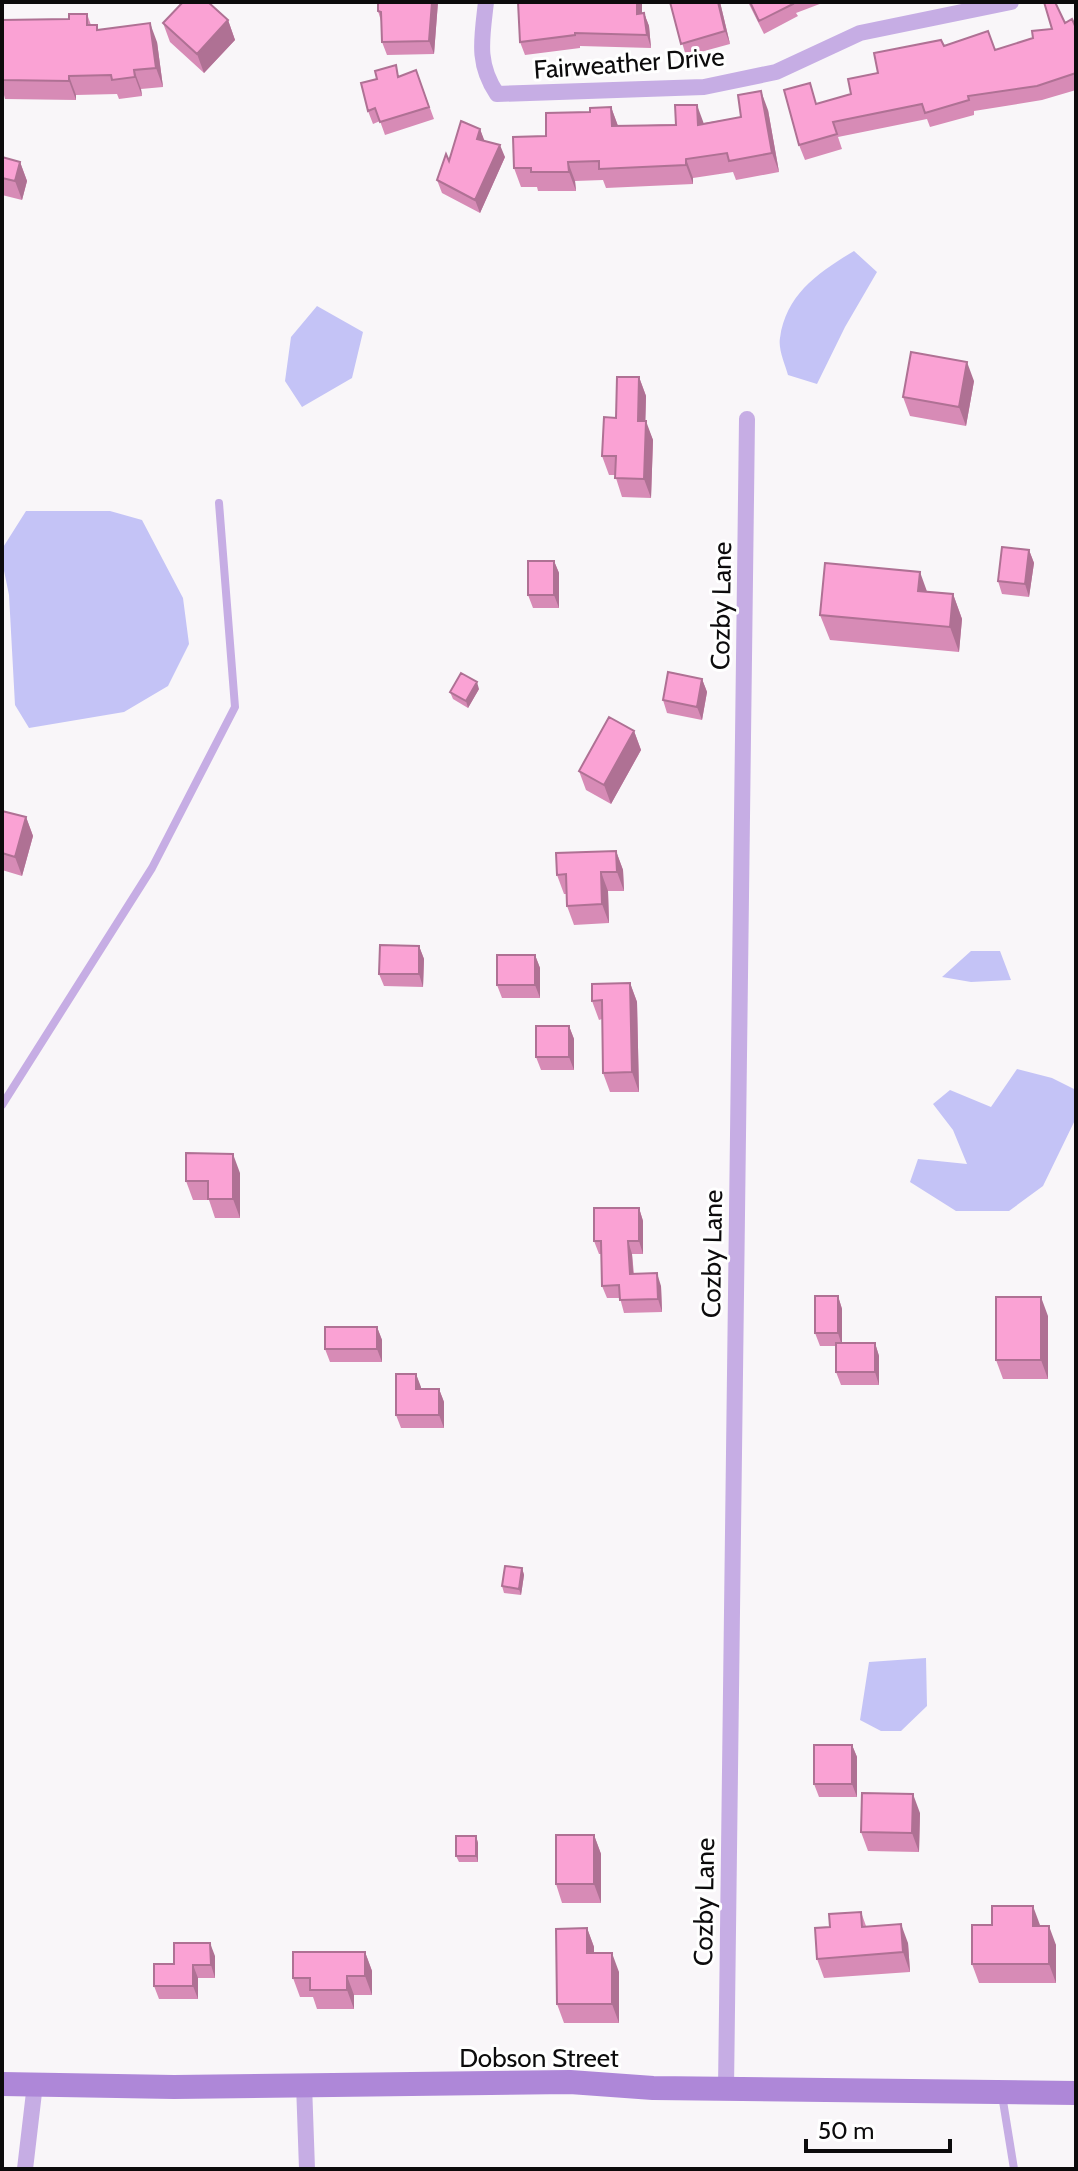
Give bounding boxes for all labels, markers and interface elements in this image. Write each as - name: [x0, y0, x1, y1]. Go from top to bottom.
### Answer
- street label: Fairweather Drive: [533, 40, 725, 86]
- street label: Cozby Lane: [704, 542, 738, 670]
- street label: Cozby Lane: [695, 1190, 729, 1318]
- street label: Cozby Lane: [687, 1838, 721, 1966]
- street label: Dobson Street: [459, 2042, 619, 2074]
- scale bar: [806, 2103, 950, 2153]
- text: 50 m: [818, 2116, 874, 2145]

